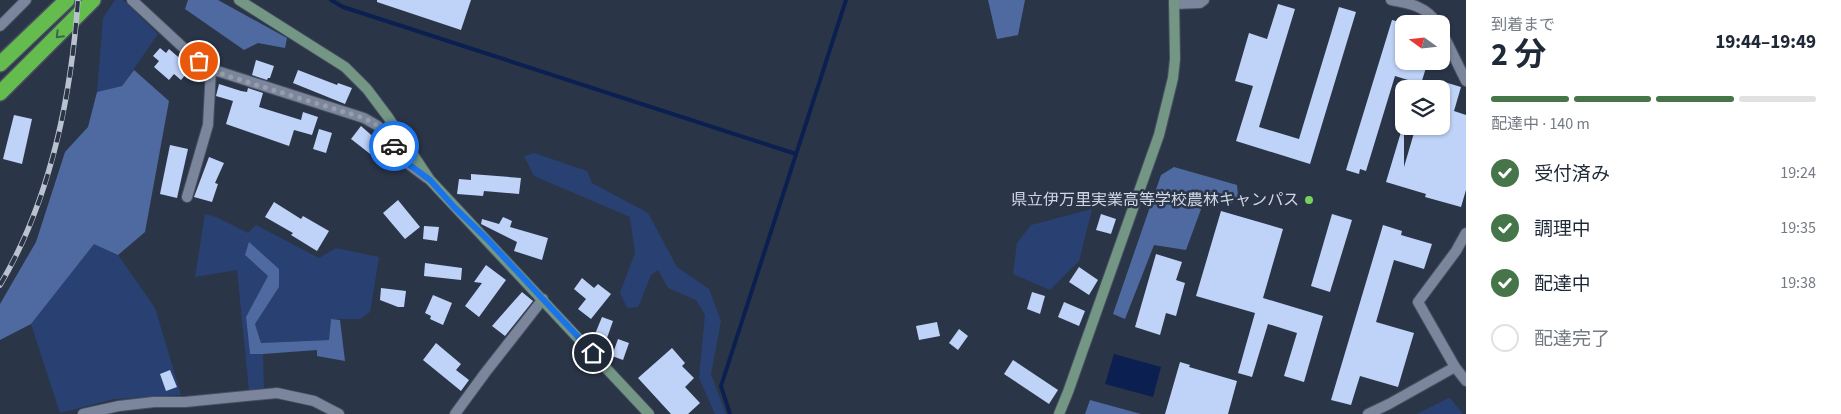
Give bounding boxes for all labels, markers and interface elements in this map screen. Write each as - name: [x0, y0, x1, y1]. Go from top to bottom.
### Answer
- text: 到着まで: [1491, 14, 1555, 36]
- north arrow: [1395, 15, 1450, 70]
- map controls: [1395, 15, 1450, 135]
- one-way arrow: [56, 29, 65, 38]
- text: 19:44–19:49: [1715, 29, 1816, 56]
- text: 2 分: [1491, 32, 1546, 78]
- pin: [178, 40, 220, 82]
- icon: bag: [185, 47, 213, 75]
- button: layers: [1395, 80, 1450, 135]
- text: 配達中 · 140 m: [1491, 113, 1590, 135]
- courier: [369, 121, 419, 171]
- icon: car: [380, 132, 408, 160]
- icon: check: [1491, 159, 1519, 187]
- text: 受付済み: [1534, 161, 1610, 188]
- text: 19:24: [1780, 162, 1816, 184]
- place label: 県立伊万里実業高等学校農林キャンパス: [1011, 189, 1299, 211]
- marker: 県立伊万里実業高等学校農林キャンパス: [1303, 194, 1315, 206]
- icon: check: [1491, 214, 1519, 242]
- text: 調理中: [1534, 216, 1591, 243]
- text: 19:35: [1780, 217, 1816, 239]
- icon: check: [1491, 269, 1519, 297]
- text: 配達中: [1534, 271, 1591, 298]
- text: 19:38: [1780, 272, 1816, 294]
- text: 配達完了: [1534, 326, 1610, 353]
- pin: [572, 332, 614, 374]
- icon: home: [579, 339, 607, 367]

